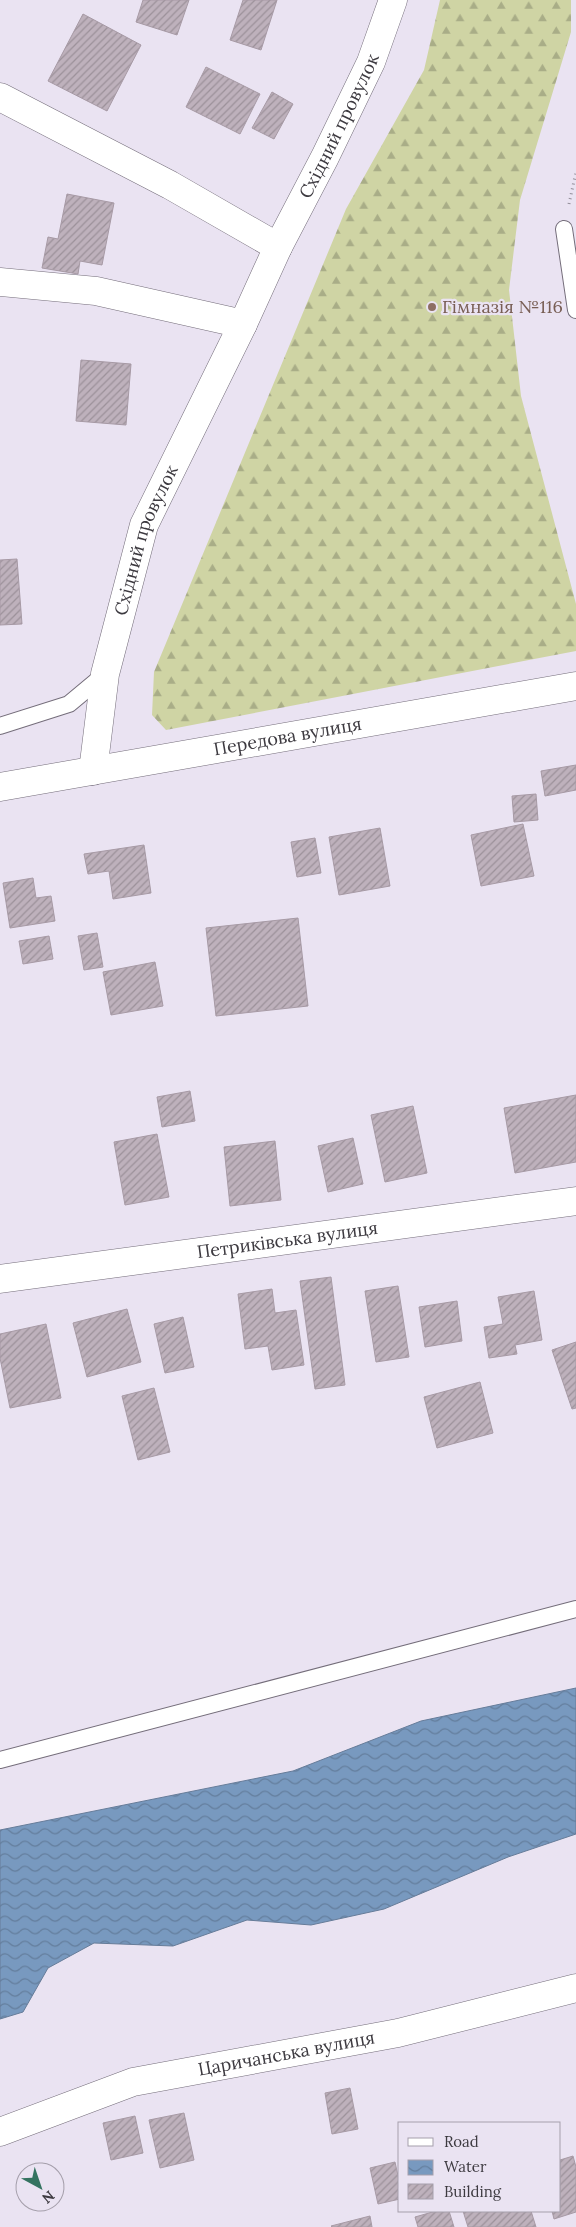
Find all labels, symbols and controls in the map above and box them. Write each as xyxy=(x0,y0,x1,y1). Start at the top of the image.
street label: Східний провулок xyxy=(293,50,384,202)
place label: Гімназія №116 xyxy=(442,295,563,318)
marker: Гімназія №116 xyxy=(426,301,438,313)
street label: Східний провулок xyxy=(109,461,183,618)
street label: Передова вулиця xyxy=(212,712,363,760)
street label: Петриківська вулиця xyxy=(195,1216,379,1263)
street label: Царичанська вулиця xyxy=(196,2026,377,2081)
legend xyxy=(398,2122,561,2212)
text: Road xyxy=(444,2132,479,2151)
text: Water xyxy=(444,2157,487,2176)
north arrow xyxy=(15,2162,65,2212)
text: Building xyxy=(444,2182,502,2201)
text: N xyxy=(38,2187,58,2207)

